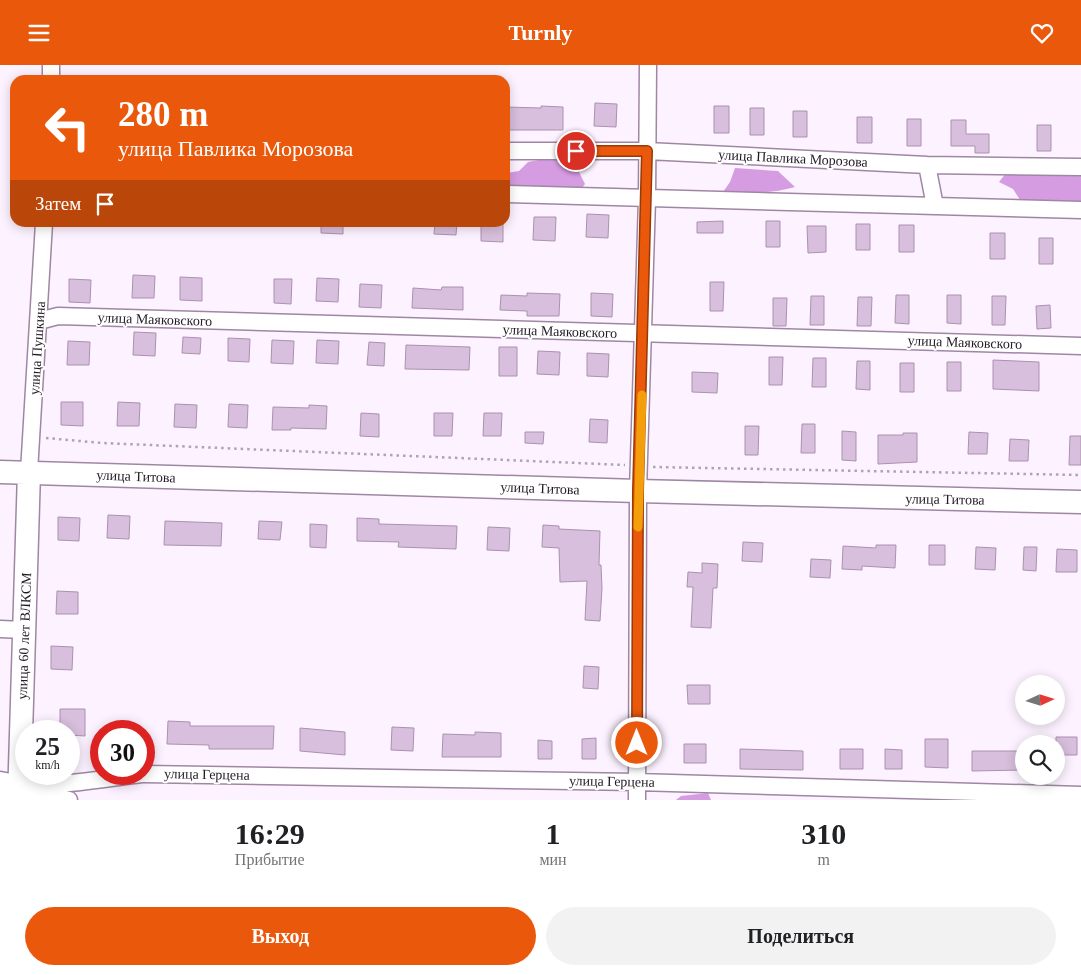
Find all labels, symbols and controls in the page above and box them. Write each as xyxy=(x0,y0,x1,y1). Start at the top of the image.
icon: menu xyxy=(25,19,53,47)
icon: heart xyxy=(1028,19,1056,47)
text: Turnly xyxy=(508,20,573,45)
icon: left xyxy=(35,95,100,160)
text: 280 m xyxy=(118,95,208,134)
pin xyxy=(555,130,597,172)
text: улица Павлика Морозова xyxy=(118,136,353,161)
icon: arrive xyxy=(562,137,590,165)
street label: улица Павлика Морозова xyxy=(718,147,869,170)
icon: arrive xyxy=(91,190,119,218)
text: Затем xyxy=(35,193,81,214)
street label: улица Пушкина xyxy=(27,300,48,395)
street label: улица Маяковского xyxy=(98,310,212,329)
street label: улица Маяковского xyxy=(503,322,617,341)
street label: улица Маяковского xyxy=(908,333,1022,352)
street label: улица Титова xyxy=(96,468,177,485)
street label: улица Титова xyxy=(500,480,581,497)
street label: улица Титова xyxy=(905,491,986,508)
street label: улица 60 лет ВЛКСМ xyxy=(15,572,34,700)
north arrow xyxy=(1015,675,1065,725)
map controls xyxy=(1015,675,1065,785)
position arrow xyxy=(610,716,662,768)
speed limit sign: 30 xyxy=(90,720,155,785)
text: 25 xyxy=(35,733,60,760)
button: search xyxy=(1015,735,1065,785)
text: km/h xyxy=(35,758,60,772)
street label: улица Герцена xyxy=(164,766,251,783)
street label: улица Герцена xyxy=(569,773,656,790)
text: 16:29 xyxy=(235,817,305,850)
text: 1 xyxy=(546,817,561,850)
text: 310 xyxy=(801,817,846,850)
text: Прибытие xyxy=(235,851,305,868)
text: мин xyxy=(539,851,567,868)
text: m xyxy=(818,851,830,868)
button: Выход xyxy=(25,907,536,965)
button: Поделиться xyxy=(546,907,1056,965)

